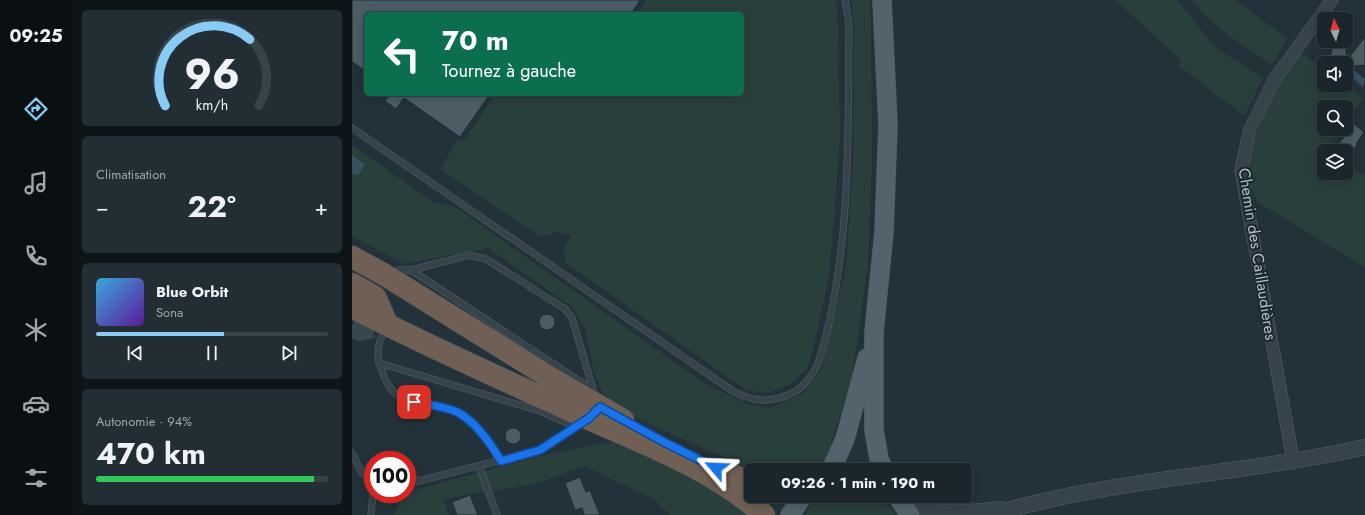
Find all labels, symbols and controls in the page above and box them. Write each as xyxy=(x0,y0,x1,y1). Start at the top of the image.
north arrow xyxy=(1317,12,1353,48)
map controls xyxy=(1317,12,1353,180)
text: 70 m xyxy=(442,20,509,61)
text: 09:25 xyxy=(9,23,63,49)
icon: left xyxy=(376,28,428,80)
text: 96 xyxy=(184,44,240,105)
button: sound xyxy=(1317,56,1353,92)
text: Tournez à gauche xyxy=(442,58,576,84)
icon: directions xyxy=(22,95,50,123)
text: km/h xyxy=(196,95,228,115)
button: search xyxy=(1317,100,1353,136)
button: layers xyxy=(1317,144,1353,180)
text: Climatisation xyxy=(96,165,166,184)
street label: Chemin des Caillaudières xyxy=(1233,166,1282,342)
icon: music xyxy=(22,169,50,197)
text: 22° xyxy=(188,185,236,228)
text: − xyxy=(96,191,109,223)
text: + xyxy=(314,191,328,223)
icon: phone xyxy=(22,242,50,270)
text: Blue Orbit xyxy=(156,281,228,303)
text: Sona xyxy=(156,303,183,322)
icon: climate xyxy=(22,316,50,344)
icon: previous xyxy=(124,342,146,364)
icon: pause xyxy=(201,342,223,364)
icon: next xyxy=(278,342,300,364)
pin xyxy=(397,385,431,419)
icon: car xyxy=(22,390,50,418)
icon: arrive xyxy=(403,391,425,413)
text: Autonomie · 94% xyxy=(96,412,192,431)
text: 470 km xyxy=(96,432,206,475)
position arrow xyxy=(695,447,737,489)
speed limit sign: 100 xyxy=(364,451,416,503)
icon: filters xyxy=(22,464,50,492)
text: 09:26 · 1 min · 190 m xyxy=(781,472,935,494)

